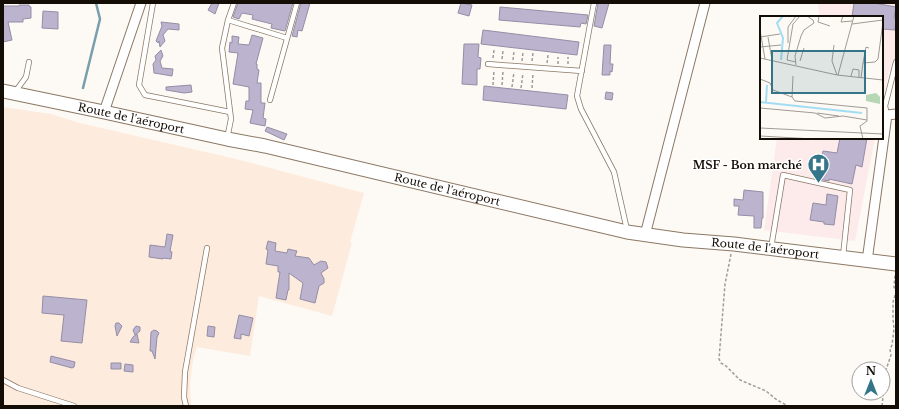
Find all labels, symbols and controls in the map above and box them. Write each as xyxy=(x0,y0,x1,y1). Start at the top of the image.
inset map xyxy=(760,16,883,139)
street label: Route de l'aéroport xyxy=(77,100,186,137)
hospital icon: MSF - Bon marché xyxy=(805,152,831,185)
place label: MSF - Bon marché xyxy=(693,158,803,172)
street label: Route de l'aéroport xyxy=(393,170,502,209)
street label: Route de l'aéroport xyxy=(711,235,821,262)
north arrow xyxy=(851,361,891,401)
text: N xyxy=(866,364,877,378)

